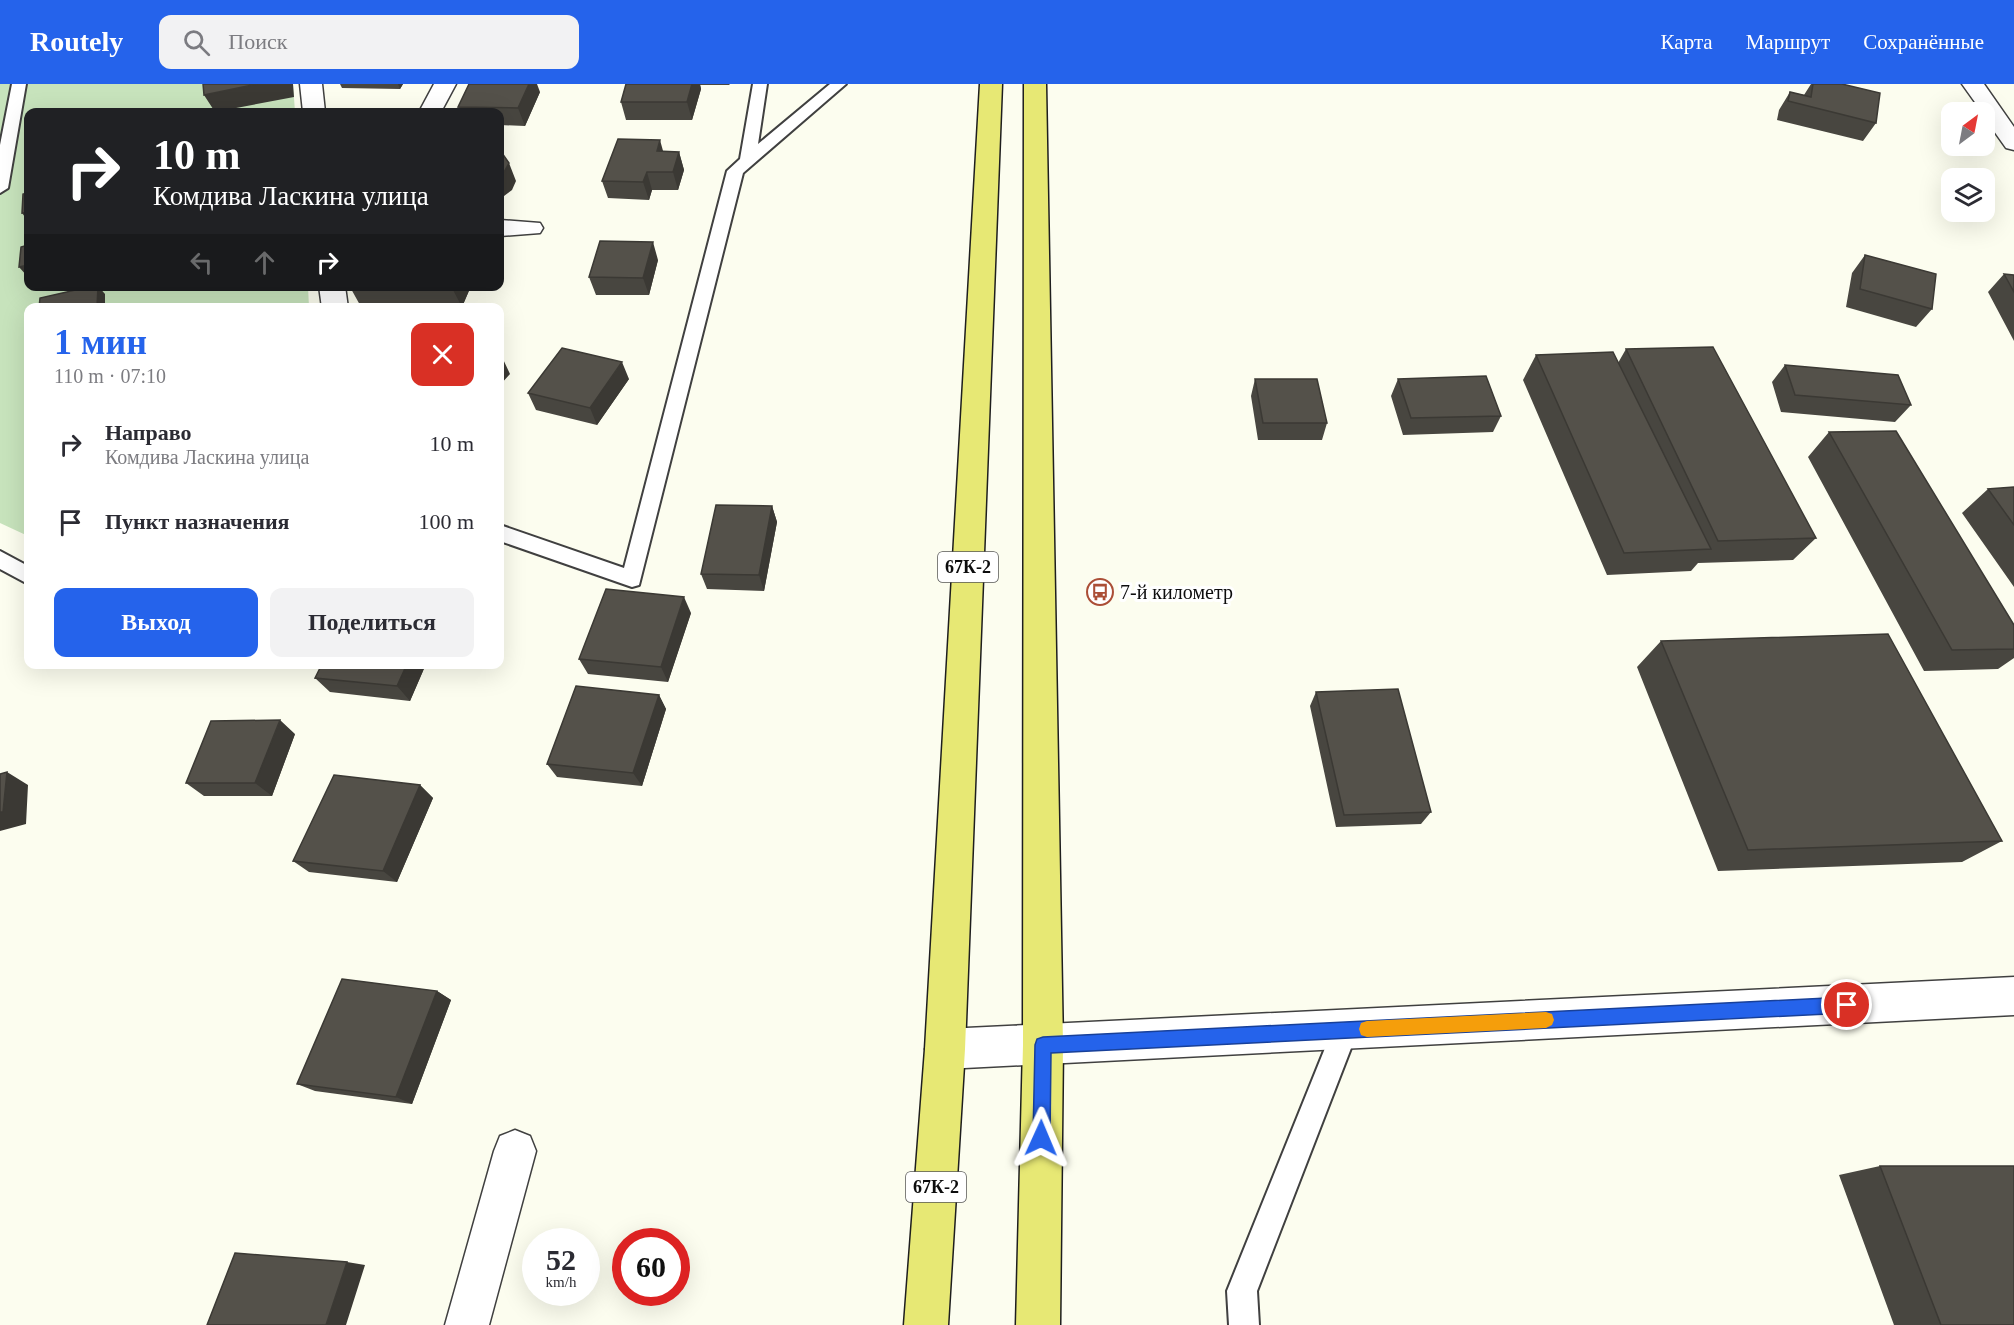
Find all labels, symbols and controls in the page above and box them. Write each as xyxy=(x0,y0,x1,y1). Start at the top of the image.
search box xyxy=(159,15,579,69)
text: Routely xyxy=(30,26,123,57)
icon: search xyxy=(180,26,213,59)
text: Поиск xyxy=(228,29,287,54)
text: Карта xyxy=(1661,30,1713,54)
text: Маршрут xyxy=(1746,30,1830,54)
text: Сохранённые xyxy=(1863,30,1984,54)
north arrow xyxy=(1941,102,1995,156)
map controls xyxy=(1941,102,1995,222)
icon: right xyxy=(54,132,132,210)
text: 10 m xyxy=(153,132,241,178)
button: layers xyxy=(1941,168,1995,222)
text: Комдива Ласкина улица xyxy=(153,181,429,211)
icon: left xyxy=(185,246,218,279)
icon: ahead xyxy=(248,246,281,279)
icon: right xyxy=(311,246,344,279)
text: 1 мин xyxy=(54,322,147,362)
button: close xyxy=(411,323,474,386)
text: 110 m · 07:10 xyxy=(54,365,166,387)
text: Направо xyxy=(105,420,191,445)
icon: right xyxy=(54,428,87,461)
text: 10 m xyxy=(429,431,474,456)
text: Комдива Ласкина улица xyxy=(105,446,309,468)
icon: arrive xyxy=(54,506,87,539)
text: Пункт назначения xyxy=(105,509,290,534)
text: 100 m xyxy=(418,509,474,534)
road number: 67К-2 xyxy=(938,552,998,582)
bus stop icon: 7-й километр xyxy=(1085,577,1115,607)
place label: 7-й километр xyxy=(1120,581,1233,604)
button: Выход xyxy=(54,588,258,657)
button: Поделиться xyxy=(270,588,474,657)
pin xyxy=(1821,979,1872,1030)
icon: arrive xyxy=(1830,988,1863,1021)
position arrow xyxy=(1009,1106,1073,1170)
road number: 67К-2 xyxy=(906,1172,966,1202)
speed limit sign: 60 xyxy=(612,1228,690,1306)
text: 52 xyxy=(546,1243,576,1276)
text: km/h xyxy=(546,1274,576,1290)

